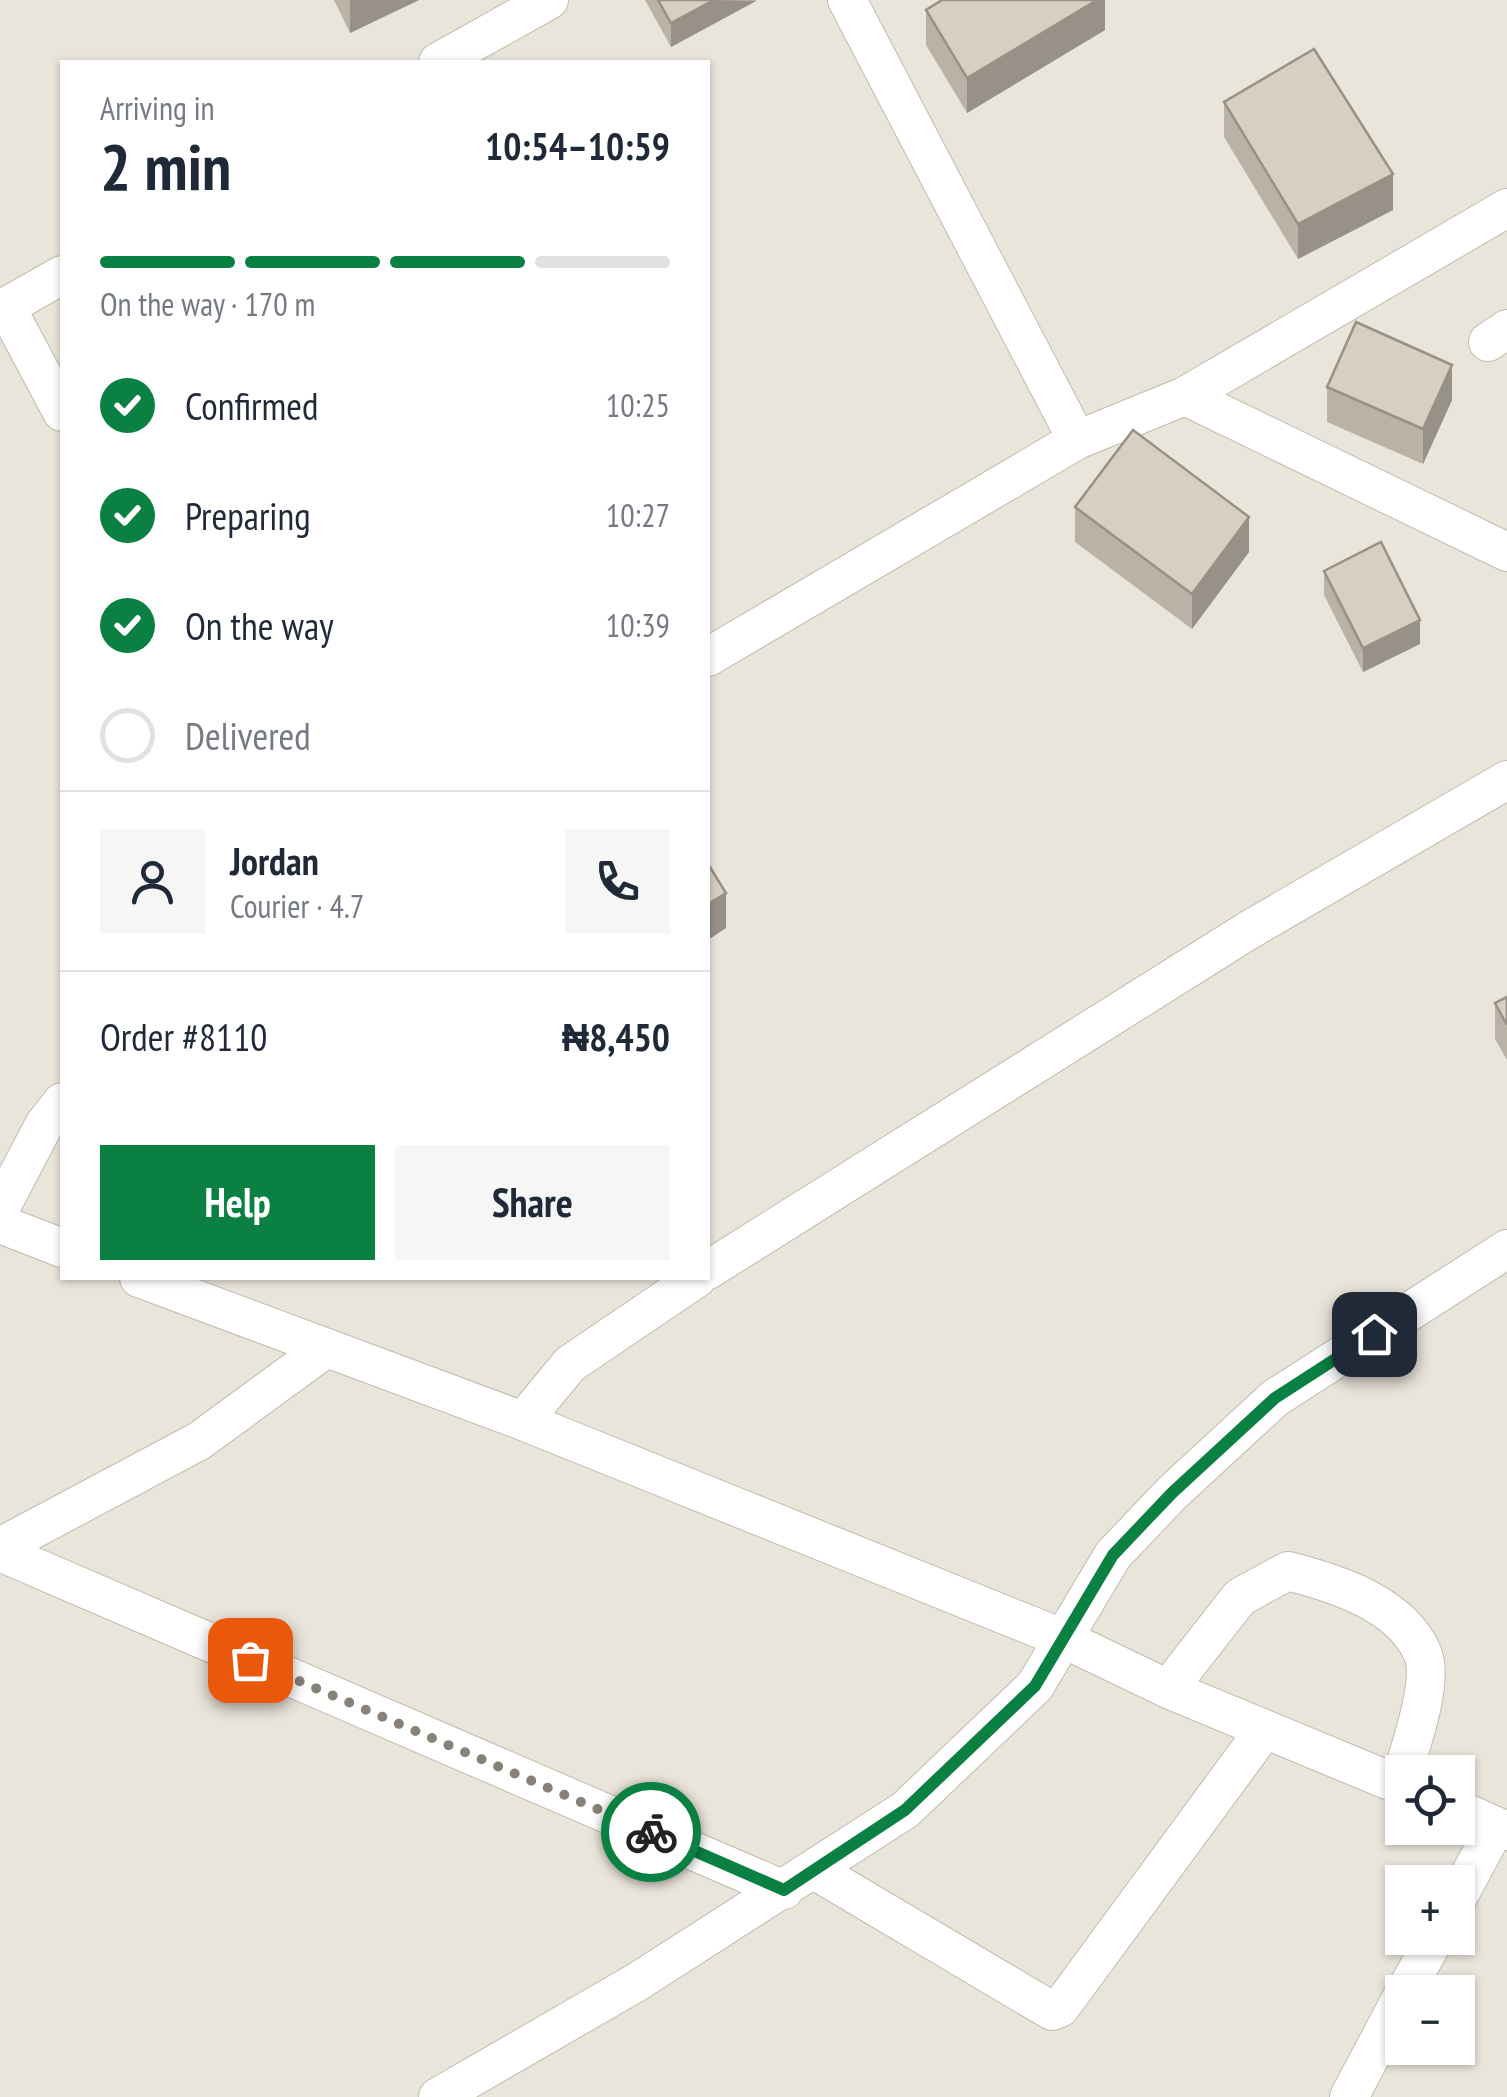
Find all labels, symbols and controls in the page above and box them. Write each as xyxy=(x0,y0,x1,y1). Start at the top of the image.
text: Arriving in xyxy=(100,87,215,129)
text: 10:54–10:59 xyxy=(485,121,670,170)
text: 2 min xyxy=(100,124,231,208)
text: On the way · 170 m xyxy=(100,283,315,325)
icon: check xyxy=(100,378,155,433)
text: Confirmed xyxy=(185,381,318,430)
text: 10:25 xyxy=(606,384,670,426)
icon: check xyxy=(100,488,155,543)
text: Preparing xyxy=(185,491,311,540)
text: 10:27 xyxy=(606,494,670,536)
icon: check xyxy=(100,598,155,653)
text: On the way xyxy=(185,601,333,650)
text: 10:39 xyxy=(606,604,670,646)
text: Delivered xyxy=(185,711,311,760)
button: person xyxy=(100,829,205,934)
button: phone xyxy=(565,829,670,934)
text: Jordan xyxy=(230,836,319,885)
text: Courier · 4.7 xyxy=(230,885,364,927)
text: Order #8110 xyxy=(100,1012,267,1061)
text: ₦8,450 xyxy=(562,1012,670,1061)
button: Help xyxy=(100,1145,375,1260)
button: Share xyxy=(395,1145,670,1260)
pin xyxy=(1332,1292,1417,1377)
icon: home xyxy=(1347,1307,1402,1362)
pin xyxy=(208,1618,293,1703)
icon: bag xyxy=(223,1633,278,1688)
map controls xyxy=(1385,1755,1475,2065)
button: locate xyxy=(1385,1755,1475,1845)
courier xyxy=(601,1782,701,1882)
icon: bike xyxy=(624,1805,679,1860)
button: + xyxy=(1385,1865,1475,1955)
button: − xyxy=(1385,1975,1475,2065)

